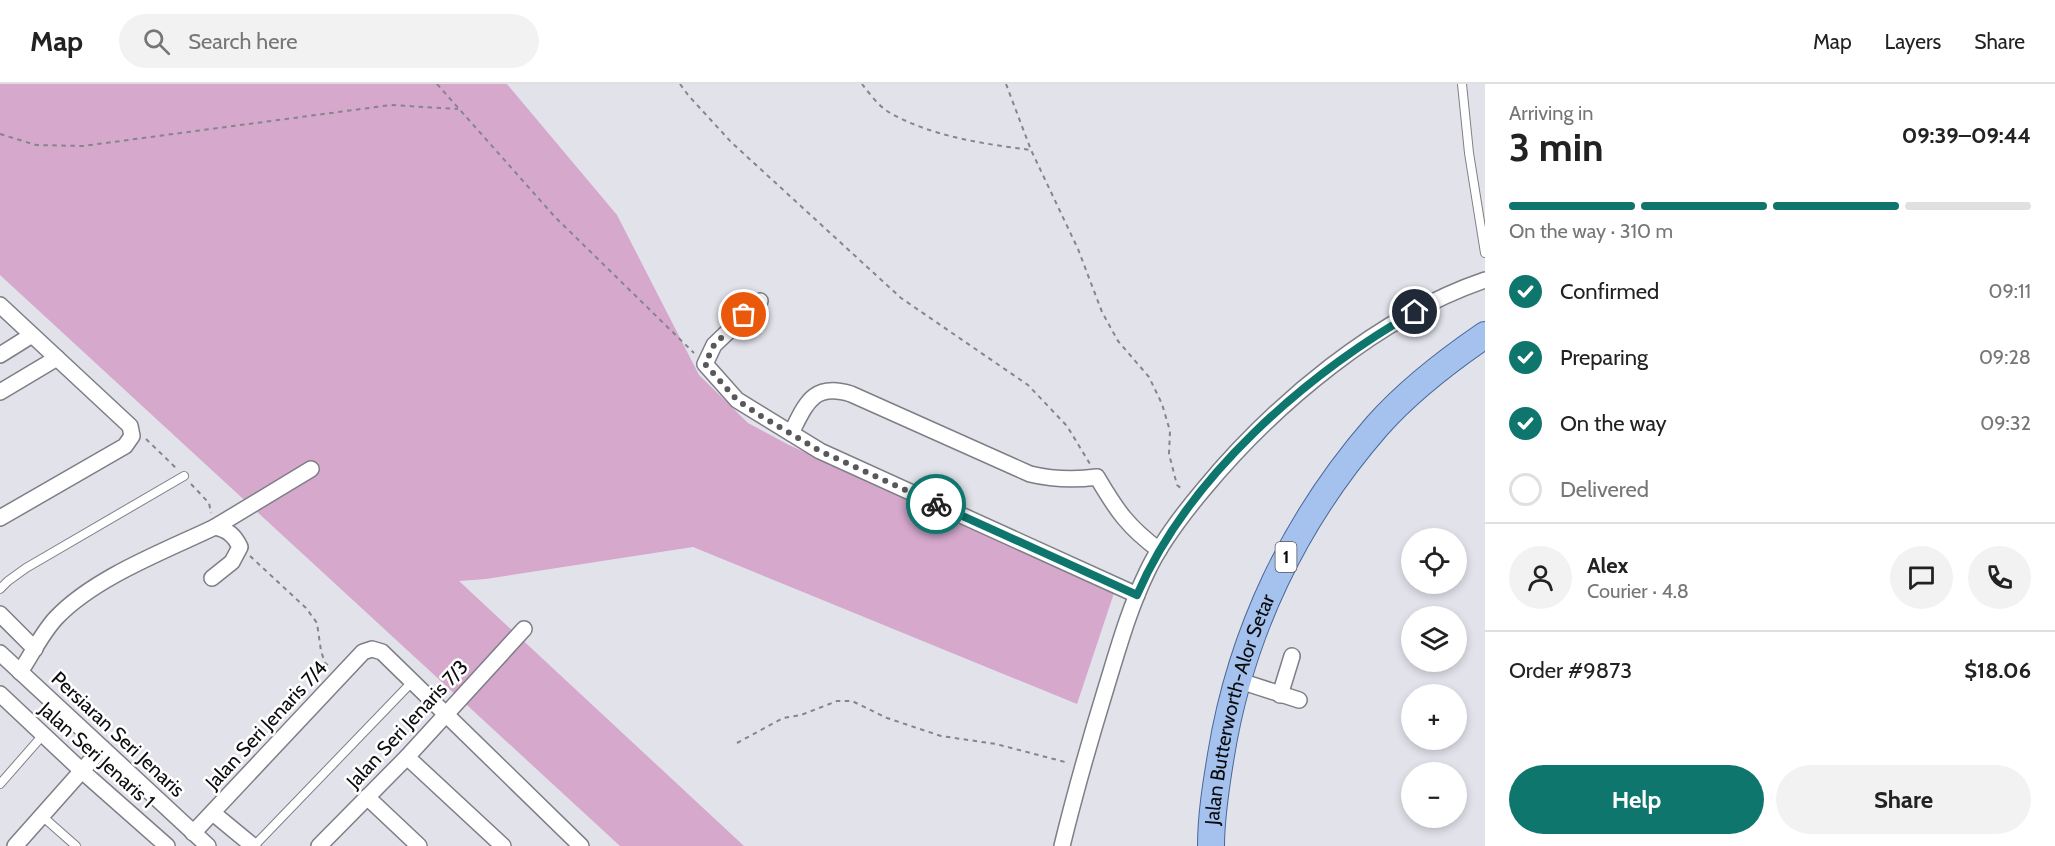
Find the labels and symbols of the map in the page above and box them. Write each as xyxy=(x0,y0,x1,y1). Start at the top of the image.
pin xyxy=(1389,286,1440,337)
pin xyxy=(718,289,769,340)
courier xyxy=(906,474,966,534)
road number: 1 xyxy=(1276,542,1296,572)
street label: Jalan Butterworth-Alor Setar xyxy=(1200,590,1280,827)
street label: Jalan Seri Jenaris 7/4 xyxy=(200,655,332,795)
street label: Jalan Seri Jenaris 7/3 xyxy=(341,655,473,794)
street label: Persiaran Seri Jenaris xyxy=(47,666,189,802)
street label: Jalan Seri Jenaris 1 xyxy=(34,696,160,813)

